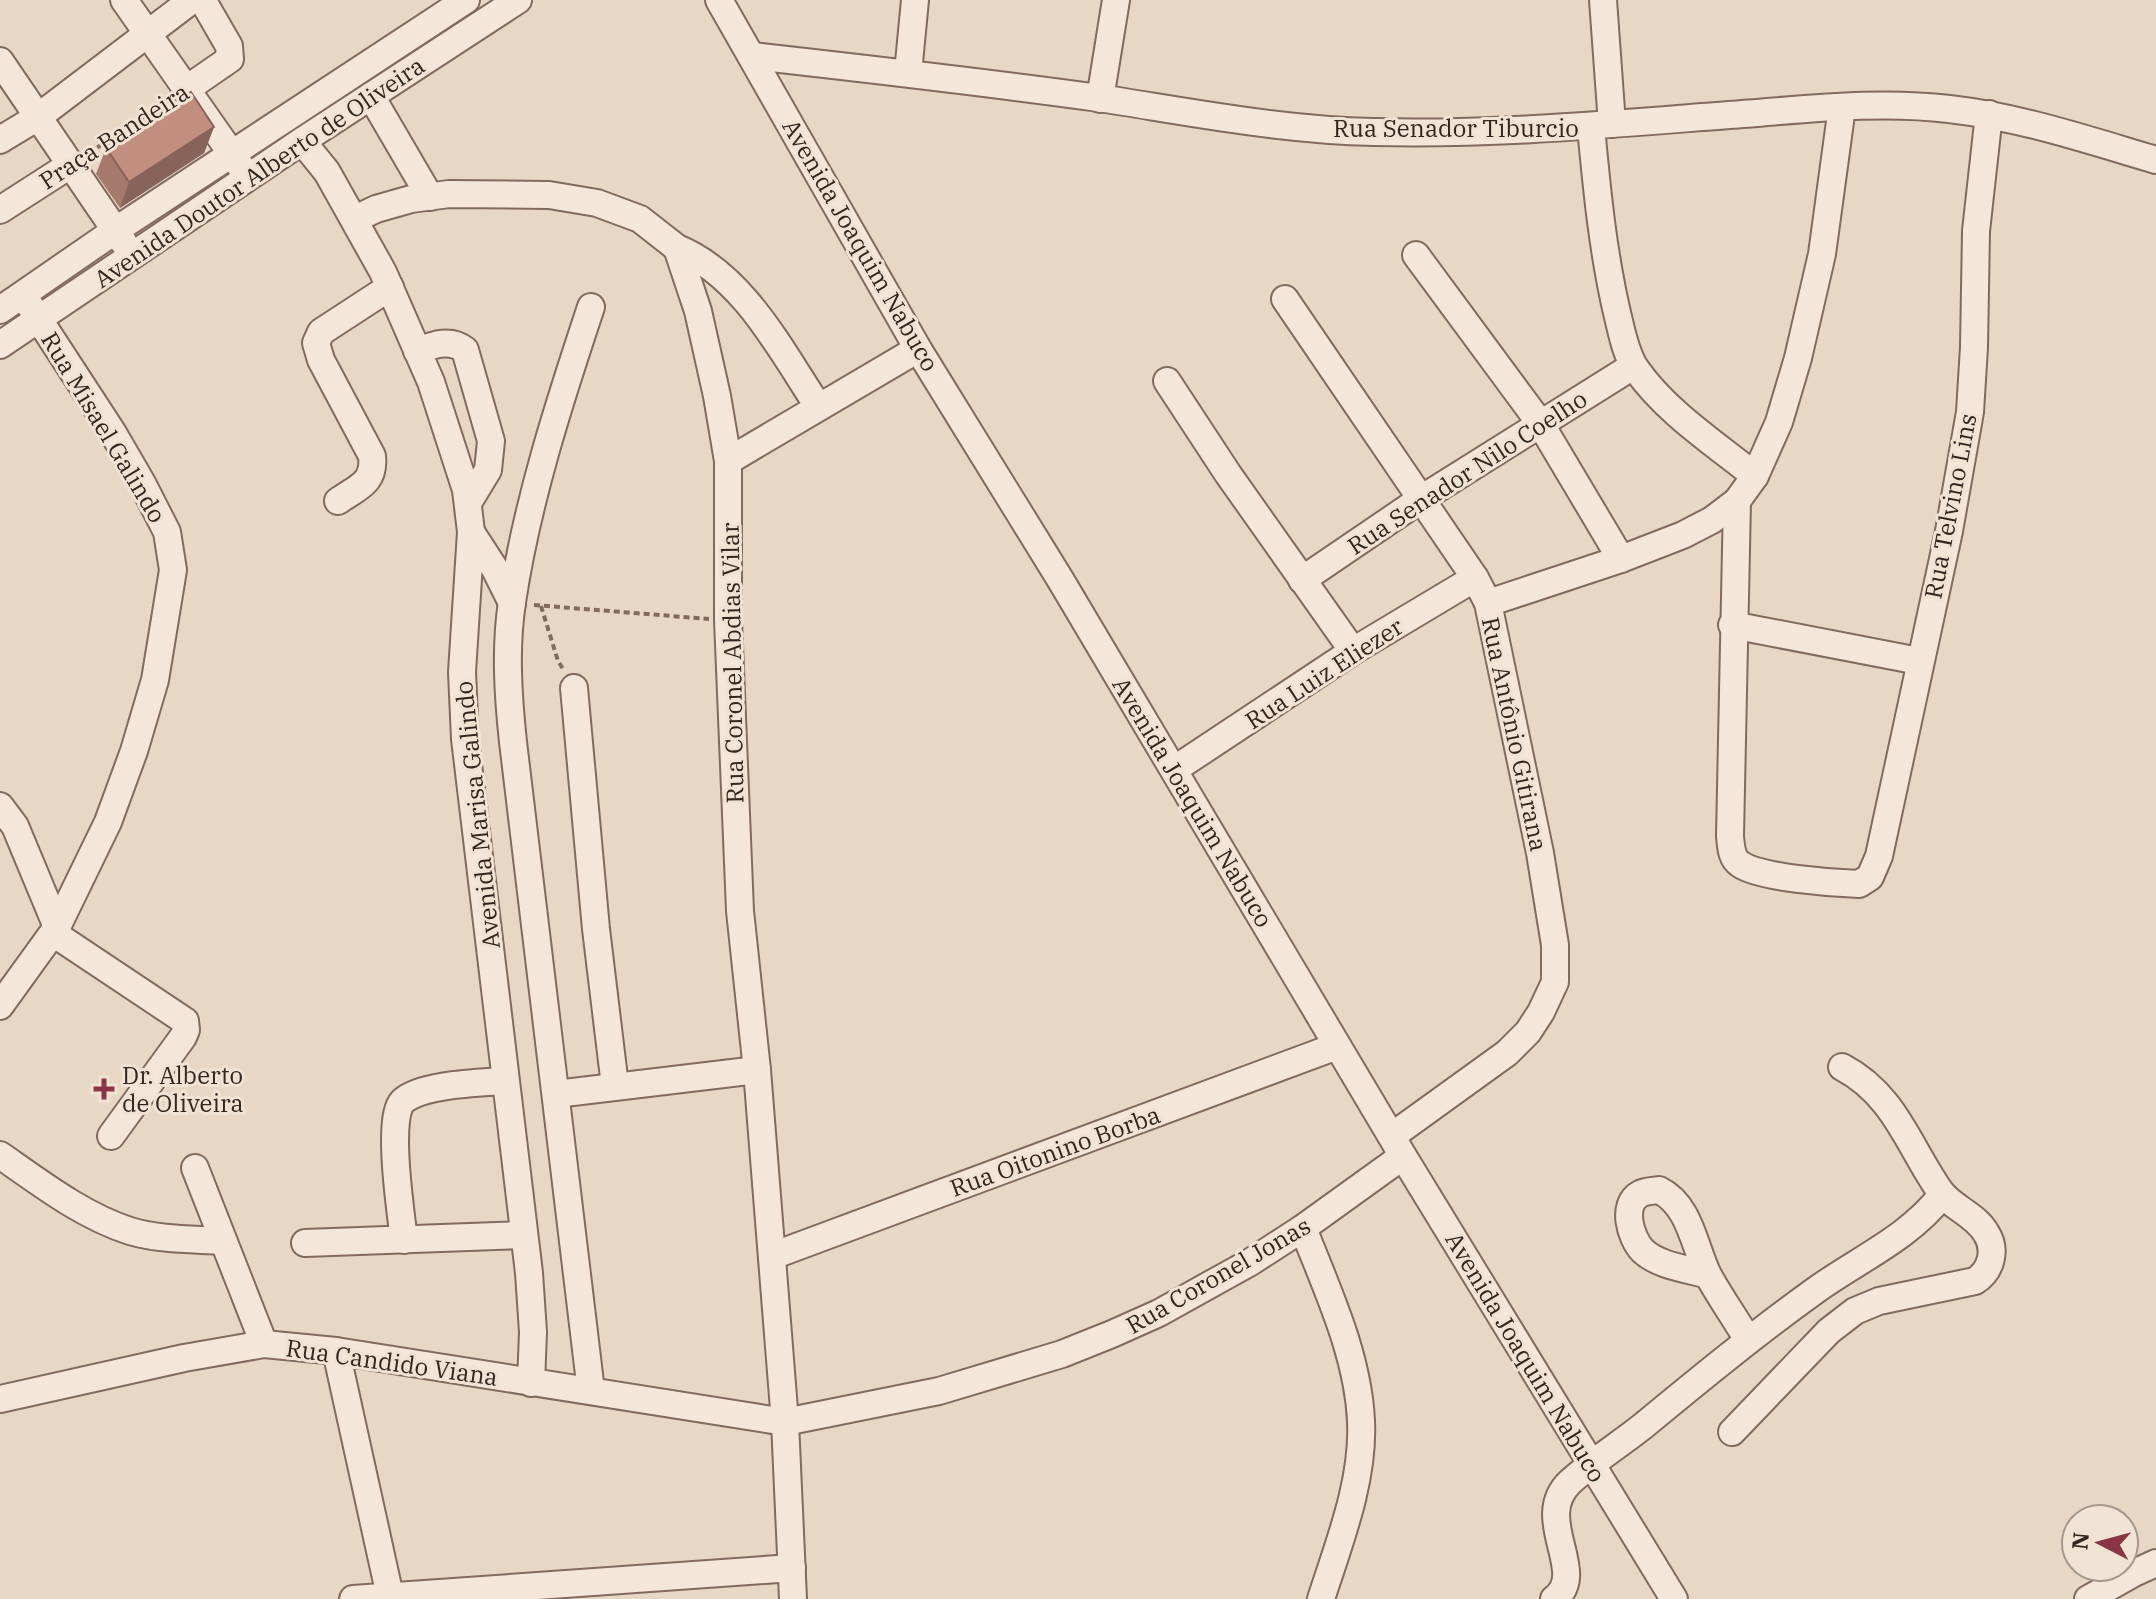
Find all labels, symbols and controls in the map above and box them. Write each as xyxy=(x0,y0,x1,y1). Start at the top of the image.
street label: Avenida Doutor Alberto de Oliveira xyxy=(88,49,430,295)
street label: Praça Bandeira xyxy=(33,76,195,196)
street label: Rua Senador Tiburcio xyxy=(1333,112,1579,144)
street label: Avenida Joaquim Nabuco xyxy=(775,113,947,377)
street label: Rua Misael Galindo xyxy=(34,326,174,528)
street label: Rua Senador Nilo Coelho xyxy=(1341,382,1593,562)
street label: Rua Telvino Lins xyxy=(1916,411,1984,601)
street label: Rua Coronel Abdias Vilar xyxy=(714,522,750,804)
street label: Rua Luiz Eliezer xyxy=(1239,610,1409,736)
street label: Rua Antônio Gitirana xyxy=(1475,614,1555,854)
street label: Avenida Joaquim Nabuco xyxy=(1105,671,1281,933)
street label: Avenida Marisa Galindo xyxy=(447,680,507,950)
place label: Dr. Alberto de Oliveira xyxy=(122,1059,244,1119)
marker: Dr. Alberto de Oliveira xyxy=(93,1078,115,1100)
street label: Rua Oitonino Borba xyxy=(945,1098,1165,1204)
street label: Rua Coronel Jonas xyxy=(1120,1209,1316,1341)
street label: Avenida Joaquim Nabuco xyxy=(1438,1226,1614,1488)
street label: Rua Candido Viana xyxy=(284,1331,500,1393)
north arrow xyxy=(2060,1503,2140,1583)
text: N xyxy=(2064,1531,2095,1551)

